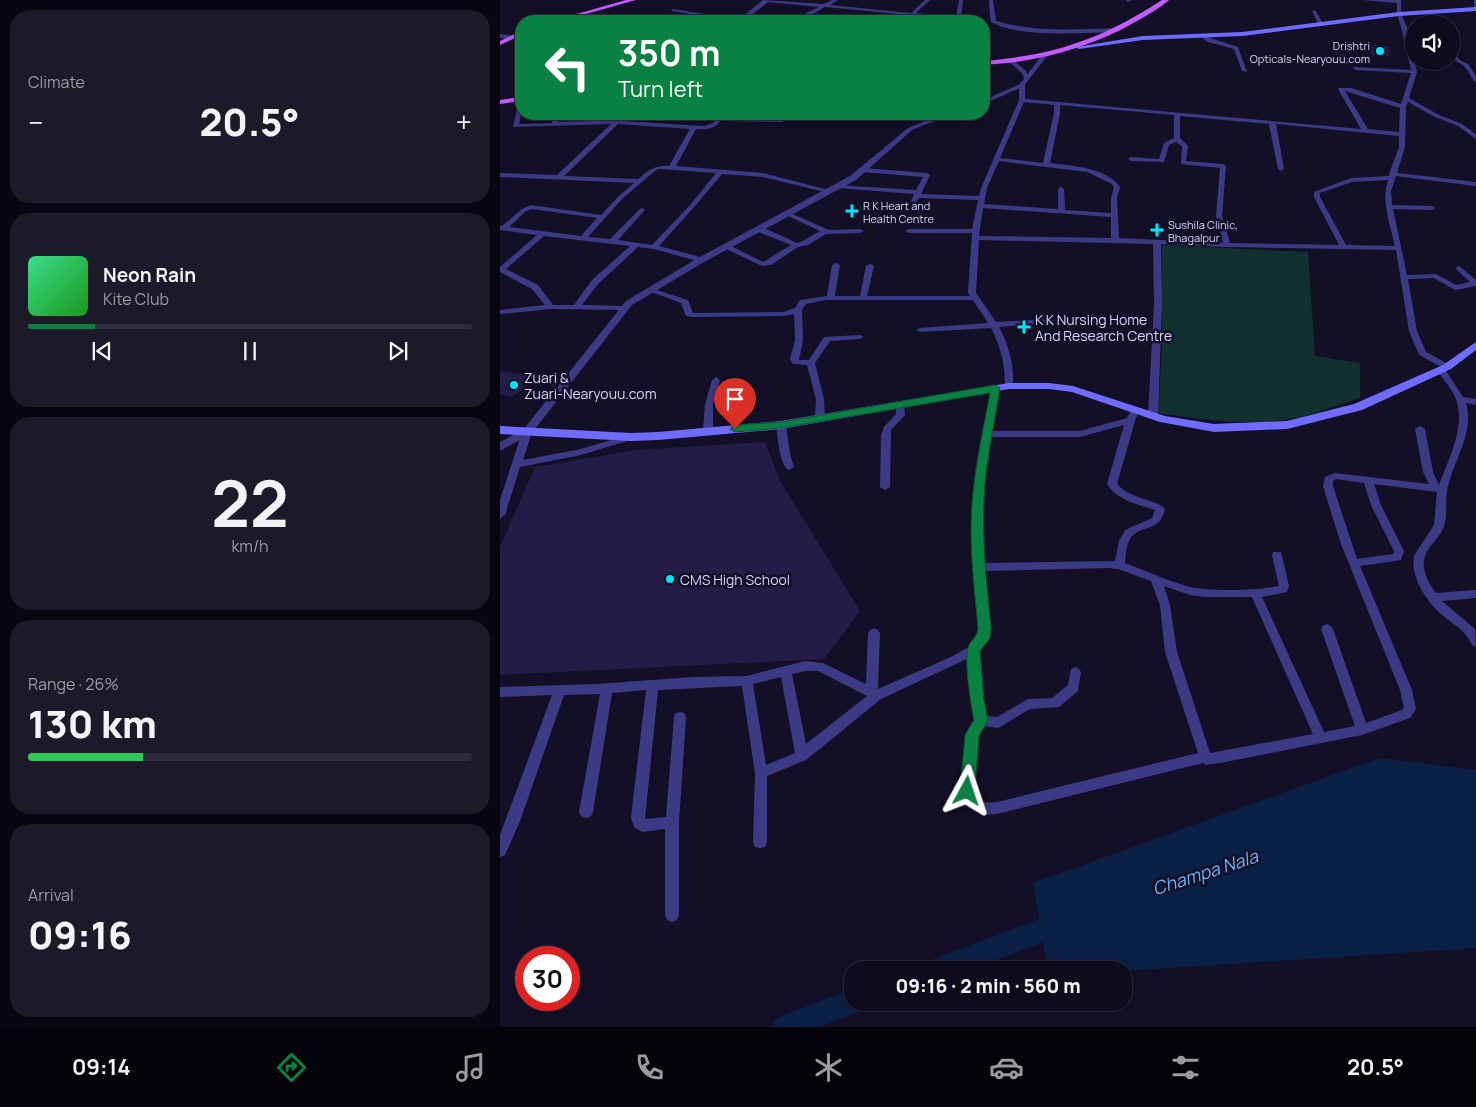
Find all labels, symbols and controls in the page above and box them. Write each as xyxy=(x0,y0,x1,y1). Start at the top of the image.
map controls xyxy=(1405,15,1460,70)
button: sound xyxy=(1405,15,1460,70)
text: 350 m xyxy=(618,29,720,77)
icon: left xyxy=(535,35,600,100)
place label: Drishtri Opticals-Nearyouu.com xyxy=(1250,38,1370,66)
marker: Drishtri Opticals-Nearyouu.com xyxy=(1374,45,1386,57)
text: Climate xyxy=(28,71,85,93)
text: Turn left xyxy=(618,74,703,104)
text: 20.5° xyxy=(199,95,300,147)
text: − xyxy=(28,103,43,141)
text: + xyxy=(456,103,472,141)
place label: R K Heart and Health Centre xyxy=(863,198,935,226)
marker: R K Heart and Health Centre xyxy=(845,204,859,218)
place label: Sushila Clinic, Bhagalpur xyxy=(1168,217,1238,245)
marker: Sushila Clinic, Bhagalpur xyxy=(1150,223,1164,237)
text: Neon Rain xyxy=(103,262,196,288)
text: Kite Club xyxy=(103,288,169,310)
place label: K K Nursing Home And Research Centre xyxy=(1035,310,1172,345)
marker: K K Nursing Home And Research Centre xyxy=(1017,320,1031,334)
icon: previous xyxy=(88,337,116,365)
icon: pause xyxy=(236,337,264,365)
icon: next xyxy=(384,337,412,365)
place label: Zuari & Zuari-Nearyouu.com xyxy=(524,368,657,403)
pin xyxy=(714,378,756,429)
marker: Zuari & Zuari-Nearyouu.com xyxy=(508,379,520,391)
icon: arrive xyxy=(721,385,749,413)
text: 22 xyxy=(211,458,289,547)
text: km/h xyxy=(231,535,269,557)
place label: CMS High School xyxy=(680,570,790,589)
marker: CMS High School xyxy=(664,573,676,585)
text: Range · 26% xyxy=(28,673,119,695)
text: 130 km xyxy=(28,697,157,749)
position arrow xyxy=(940,764,992,816)
water label: Champa Nala xyxy=(1149,843,1262,900)
text: Arrival xyxy=(28,884,74,906)
text: 09:16 xyxy=(28,908,132,960)
speed limit sign: 30 xyxy=(515,946,580,1011)
text: 09:16 · 2 min · 560 m xyxy=(895,973,1081,999)
icon: directions xyxy=(274,1050,309,1085)
icon: music xyxy=(453,1050,488,1085)
icon: phone xyxy=(632,1050,667,1085)
icon: climate xyxy=(811,1050,846,1085)
icon: car xyxy=(989,1050,1024,1085)
icon: filters xyxy=(1168,1050,1203,1085)
text: 09:14 xyxy=(72,1052,131,1082)
text: 20.5° xyxy=(1347,1052,1404,1082)

